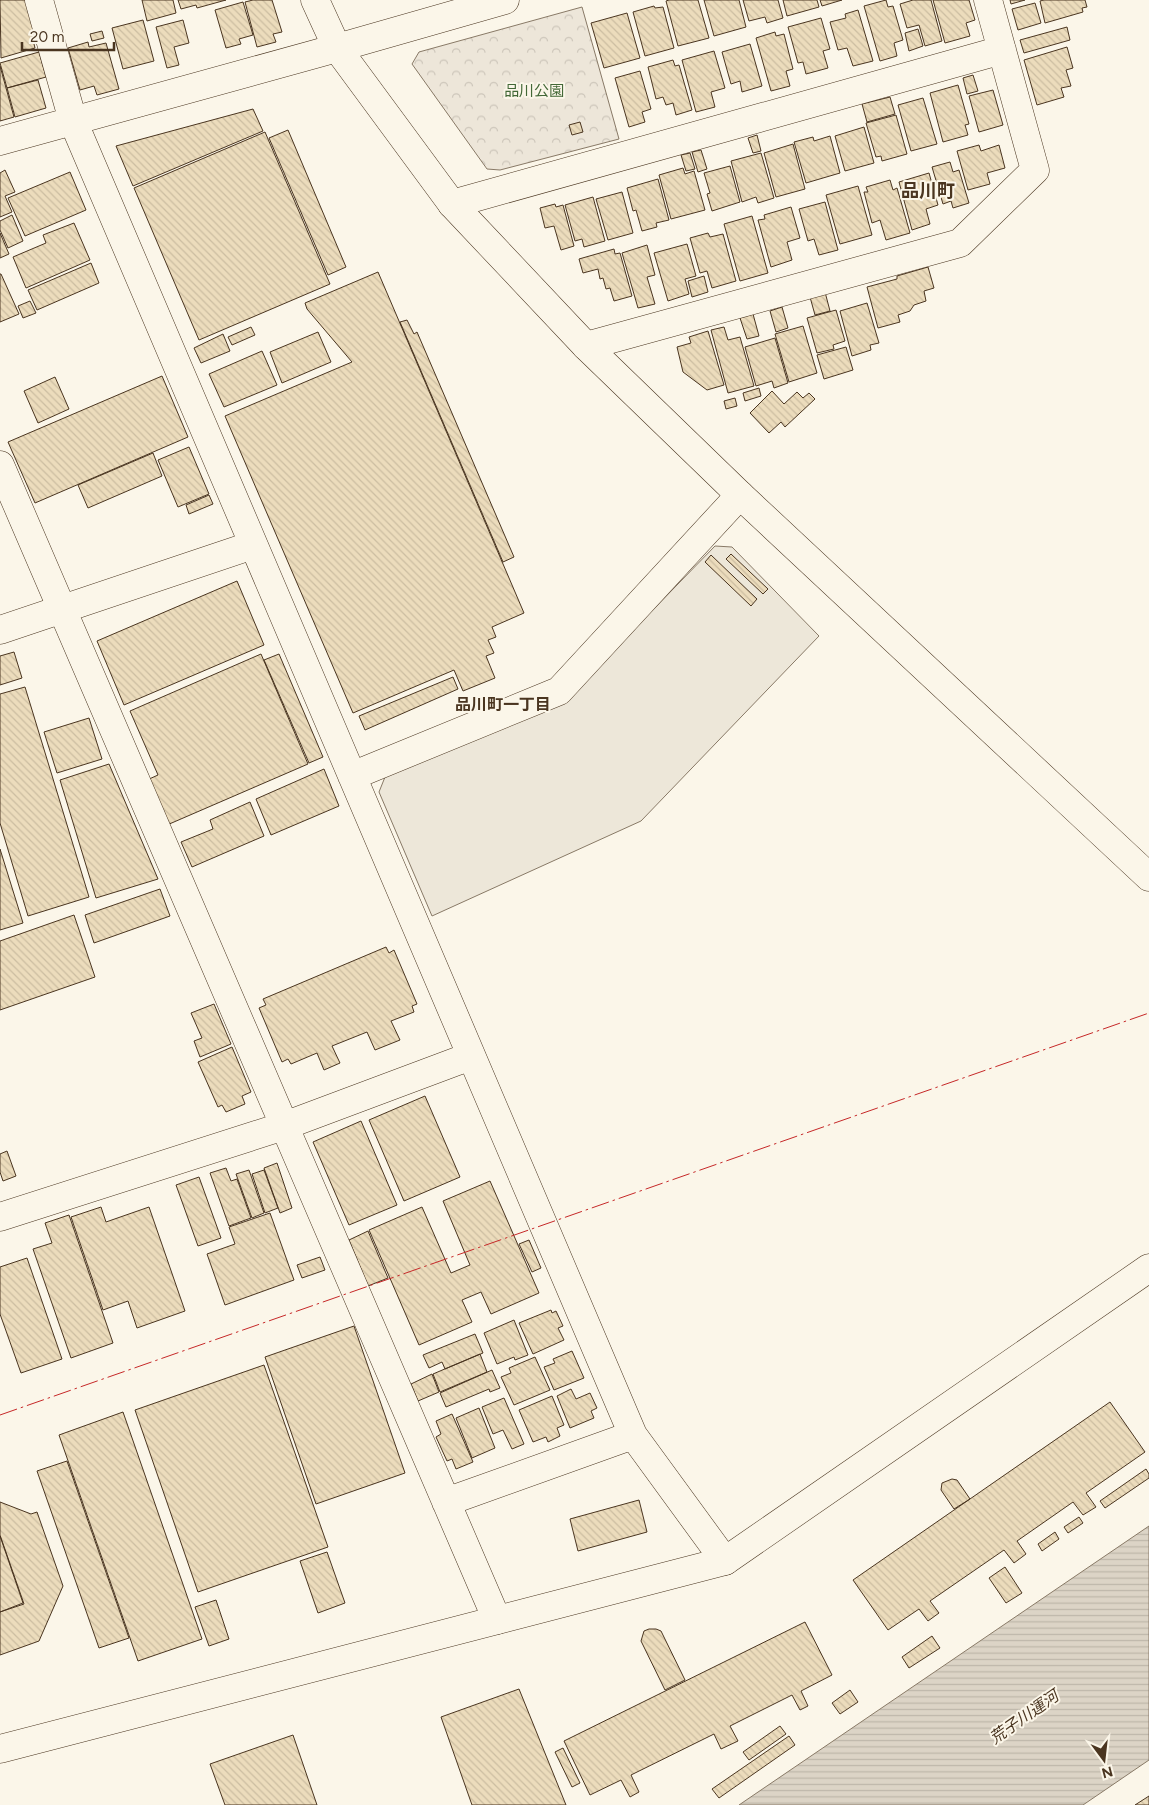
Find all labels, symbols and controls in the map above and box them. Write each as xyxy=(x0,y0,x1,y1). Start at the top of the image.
scale bar xyxy=(22,20,115,52)
text: 20 m xyxy=(30,28,64,46)
park label: 品川公園 xyxy=(504,82,564,100)
district label: 品川町 xyxy=(901,180,955,202)
district label: 品川町一丁目 xyxy=(455,695,551,714)
water label: 荒子川運河 xyxy=(986,1685,1065,1748)
north arrow xyxy=(1079,1735,1129,1785)
text: N xyxy=(1100,1762,1115,1782)

